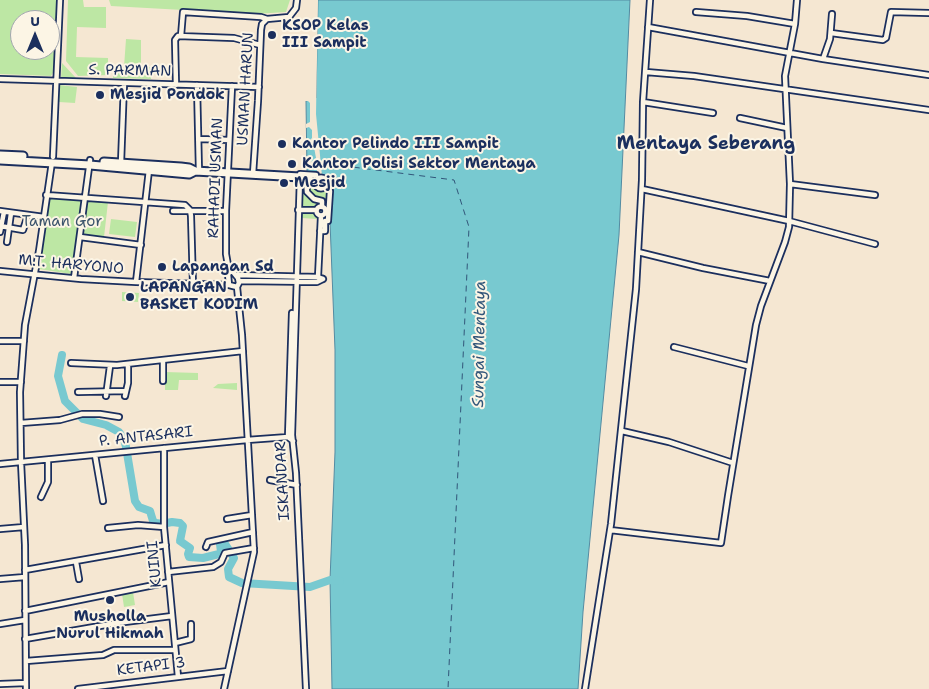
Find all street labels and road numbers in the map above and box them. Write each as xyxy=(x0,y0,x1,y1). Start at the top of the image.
street label: USMAN HARUN xyxy=(234,32,258,146)
street label: S. PARMAN xyxy=(88,61,172,81)
street label: RAHADI USMAN xyxy=(205,117,227,239)
street label: M.T. HARYONO xyxy=(17,251,125,279)
street label: P. ANTASARI xyxy=(98,423,194,451)
street label: ISKANDAR xyxy=(272,441,294,521)
street label: KUINI xyxy=(144,540,166,588)
street label: KETAPI 3 xyxy=(116,654,186,680)

